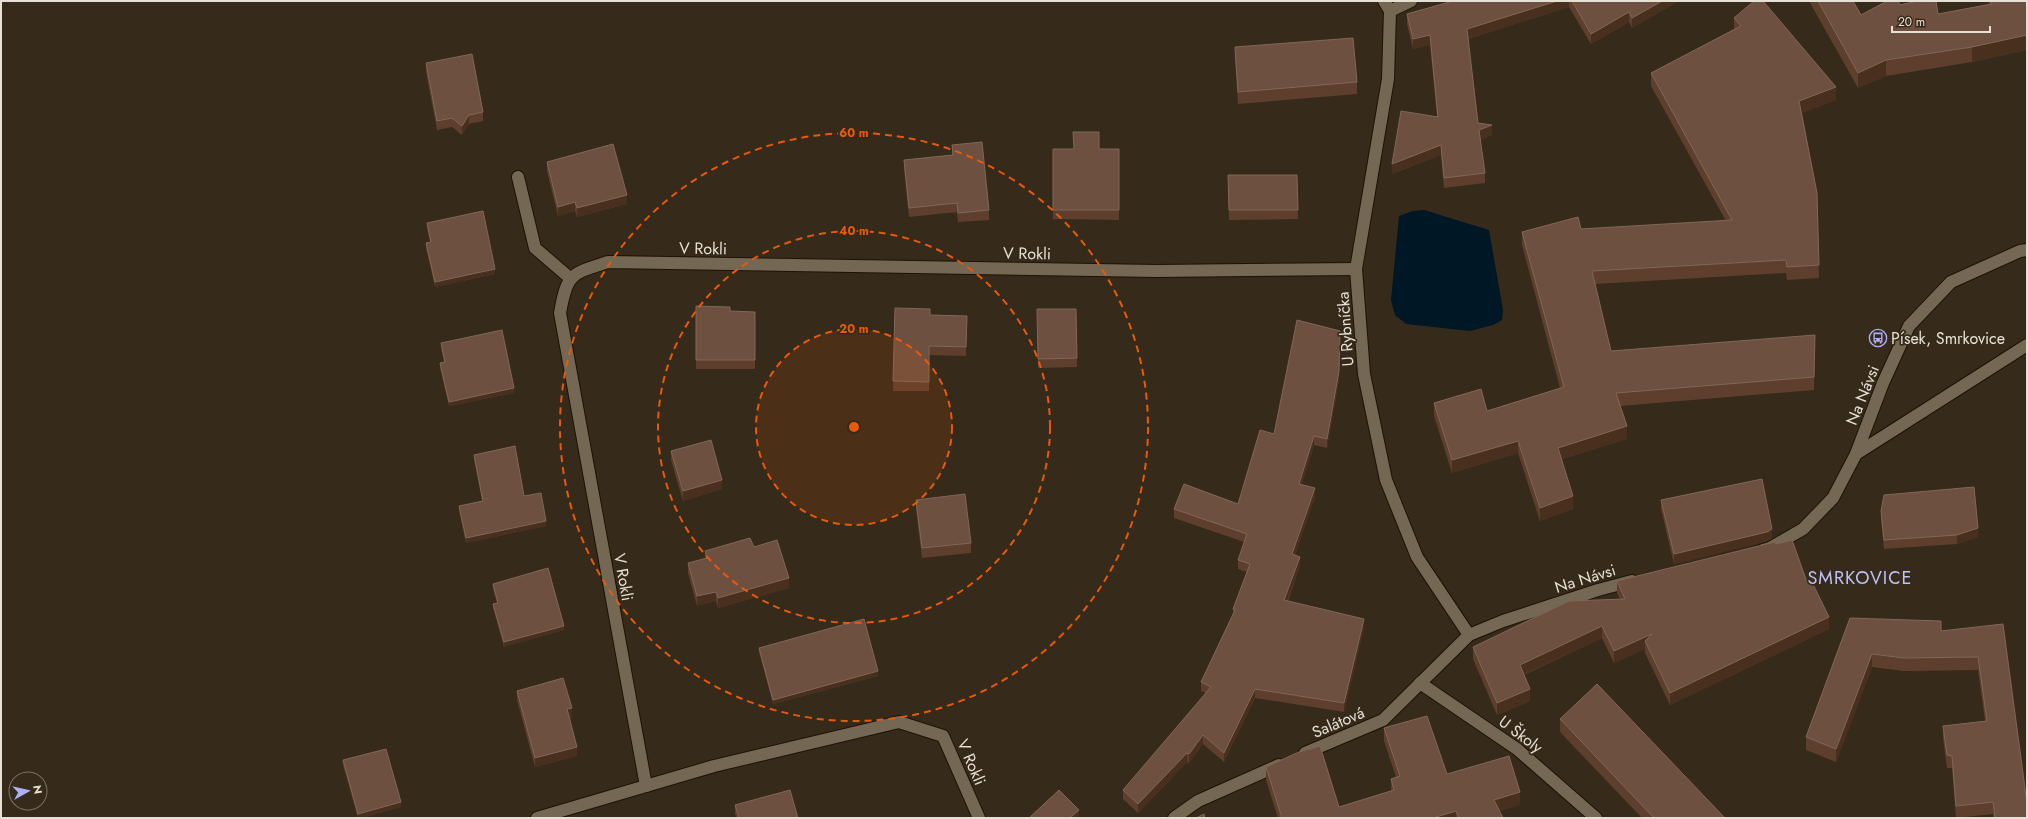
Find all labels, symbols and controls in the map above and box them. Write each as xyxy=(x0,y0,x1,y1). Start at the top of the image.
scale bar xyxy=(1892,8,1990,34)
text: 20 m xyxy=(1898,13,1925,31)
text: 60 m xyxy=(839,124,869,142)
text: 40 m xyxy=(839,222,869,240)
street label: V Rokli xyxy=(679,237,727,260)
street label: V Rokli xyxy=(1003,242,1051,265)
street label: U Rybníčka xyxy=(1331,291,1360,367)
text: 20 m xyxy=(839,320,869,338)
place label: Písek, Smrkovice xyxy=(1891,327,2005,350)
bus stop icon: Písek, Smrkovice xyxy=(1868,328,1888,348)
street label: Na Návsi xyxy=(1840,362,1885,429)
centre of rings xyxy=(847,420,861,434)
street label: V Rokli xyxy=(608,551,639,603)
street label: Na Návsi xyxy=(1552,558,1618,599)
district label: SMRKOVICE xyxy=(1808,565,1913,591)
street label: Salátová xyxy=(1308,701,1368,744)
street label: U Školy xyxy=(1494,710,1548,759)
street label: V Rokli xyxy=(952,736,991,789)
north arrow xyxy=(8,771,48,811)
text: N xyxy=(29,784,46,795)

